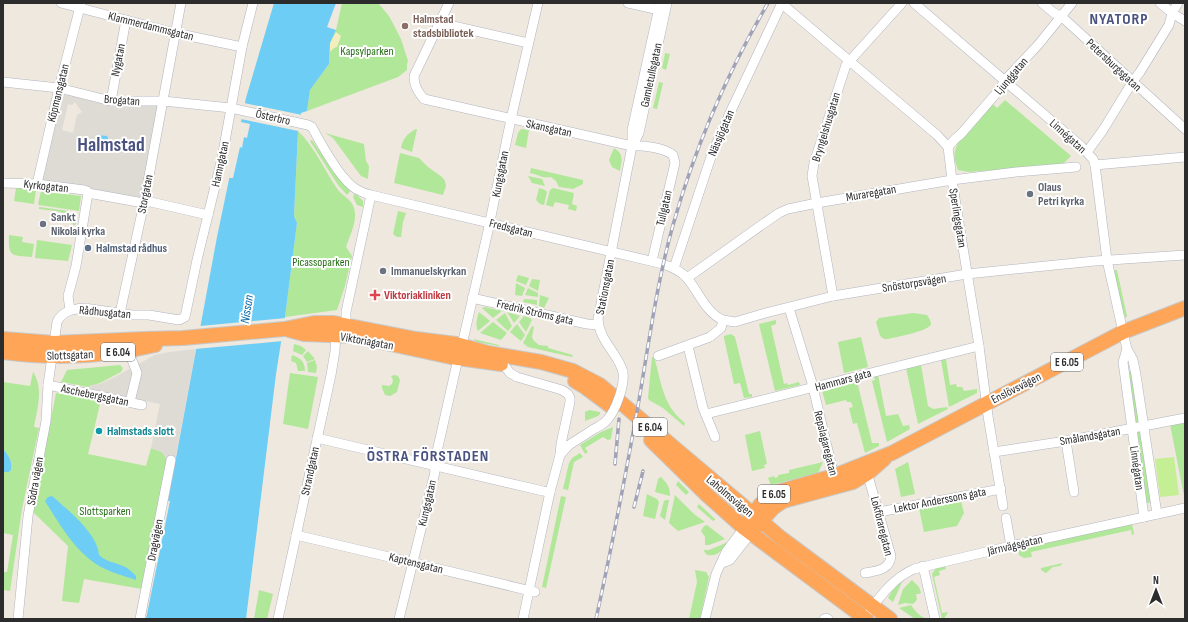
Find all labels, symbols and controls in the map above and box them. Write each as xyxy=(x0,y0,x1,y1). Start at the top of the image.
street label: Klammerdammsgatan xyxy=(107,9,195,44)
district label: NYATORP xyxy=(1089,10,1149,29)
place label: Halmstad stadsbibliotek xyxy=(413,12,474,41)
marker: Halmstad stadsbibliotek xyxy=(400,21,410,31)
street label: Petersburgsgatan xyxy=(1083,36,1145,95)
street label: Nygatan xyxy=(108,42,129,78)
street label: Gamletullsgatan xyxy=(637,42,666,109)
park label: Kapsylparken xyxy=(340,44,394,59)
street label: Ljunggatan xyxy=(991,54,1031,98)
street label: Köpmansgatan xyxy=(44,62,73,124)
street label: Bryngelshusgatan xyxy=(809,91,844,164)
street label: Brogatan xyxy=(103,92,141,109)
street label: Österbro xyxy=(254,106,292,129)
street label: Nässjögatan xyxy=(705,108,738,159)
street label: Skansgatan xyxy=(525,116,573,141)
street label: Linnégatan xyxy=(1046,116,1089,157)
district label: Halmstad xyxy=(77,133,145,157)
street label: Hamngatan xyxy=(208,140,233,188)
street label: Kungsgatan xyxy=(489,150,512,199)
street label: Storgatan xyxy=(134,173,157,215)
street label: Kyrkogatan xyxy=(23,177,69,196)
place label: Olaus Petri kyrka xyxy=(1038,180,1084,209)
street label: Muraregatan xyxy=(845,182,897,205)
street label: Sperlingsgatan xyxy=(945,187,970,249)
street label: Tullgatan xyxy=(653,189,676,227)
marker: Olaus Petri kyrka xyxy=(1025,189,1035,199)
place label: Sankt Nikolai kyrka xyxy=(51,210,105,239)
street label: Fredsgatan xyxy=(487,216,534,241)
marker: Sankt Nikolai kyrka xyxy=(38,219,48,229)
place label: Halmstad rådhus xyxy=(96,241,168,256)
marker: Halmstad rådhus xyxy=(83,243,93,253)
park label: Picassoparken xyxy=(292,255,350,270)
street label: Stationsgatan xyxy=(593,258,618,316)
place label: Immanuelskyrkan xyxy=(391,264,466,279)
marker: Immanuelskyrkan xyxy=(378,266,388,276)
street label: Snöstorpsvägen xyxy=(881,271,947,296)
place label: Viktoriakliniken xyxy=(384,288,451,303)
marker: Viktoriakliniken xyxy=(369,289,381,301)
water label: Nissan xyxy=(237,293,257,325)
street label: Fredrik Ströms gata xyxy=(495,296,575,329)
street label: Rådhusgatan xyxy=(78,303,132,322)
street label: Viktoriagatan xyxy=(339,329,395,354)
road number: E 6.04 xyxy=(101,343,135,361)
street label: Slottsgatan xyxy=(47,347,93,364)
road number: E 6.05 xyxy=(1051,353,1083,371)
street label: Hammars gata xyxy=(813,366,873,395)
street label: Enslövsvägen xyxy=(989,369,1044,407)
street label: Aschebergsgatan xyxy=(59,381,130,410)
street label: Repslagaregatan xyxy=(810,409,841,477)
road number: E 6.04 xyxy=(633,418,667,436)
place label: Halmstads slott xyxy=(107,424,174,439)
street label: Smålandsgatan xyxy=(1059,424,1122,449)
marker: Halmstads slott xyxy=(94,426,104,436)
street label: Strandgatan xyxy=(298,445,323,497)
street label: Linnégatan xyxy=(1126,445,1147,491)
district label: ÖSTRA FÖRSTADEN xyxy=(367,447,489,466)
street label: Södra vägen xyxy=(24,456,47,506)
street label: Laholmsvägen xyxy=(703,472,756,521)
street label: Kungsgatan xyxy=(415,478,440,528)
street label: Lektor Anderssons gata xyxy=(893,484,988,517)
road number: E 6.05 xyxy=(758,485,790,503)
street label: Lokföraregatan xyxy=(867,495,896,557)
park label: Slottsparken xyxy=(79,504,131,519)
street label: Dragvägen xyxy=(144,518,167,562)
street label: Järnvägsgatan xyxy=(985,532,1044,559)
street label: Kaptensgatan xyxy=(387,550,445,577)
north arrow xyxy=(1136,570,1176,610)
text: N xyxy=(1153,574,1159,587)

